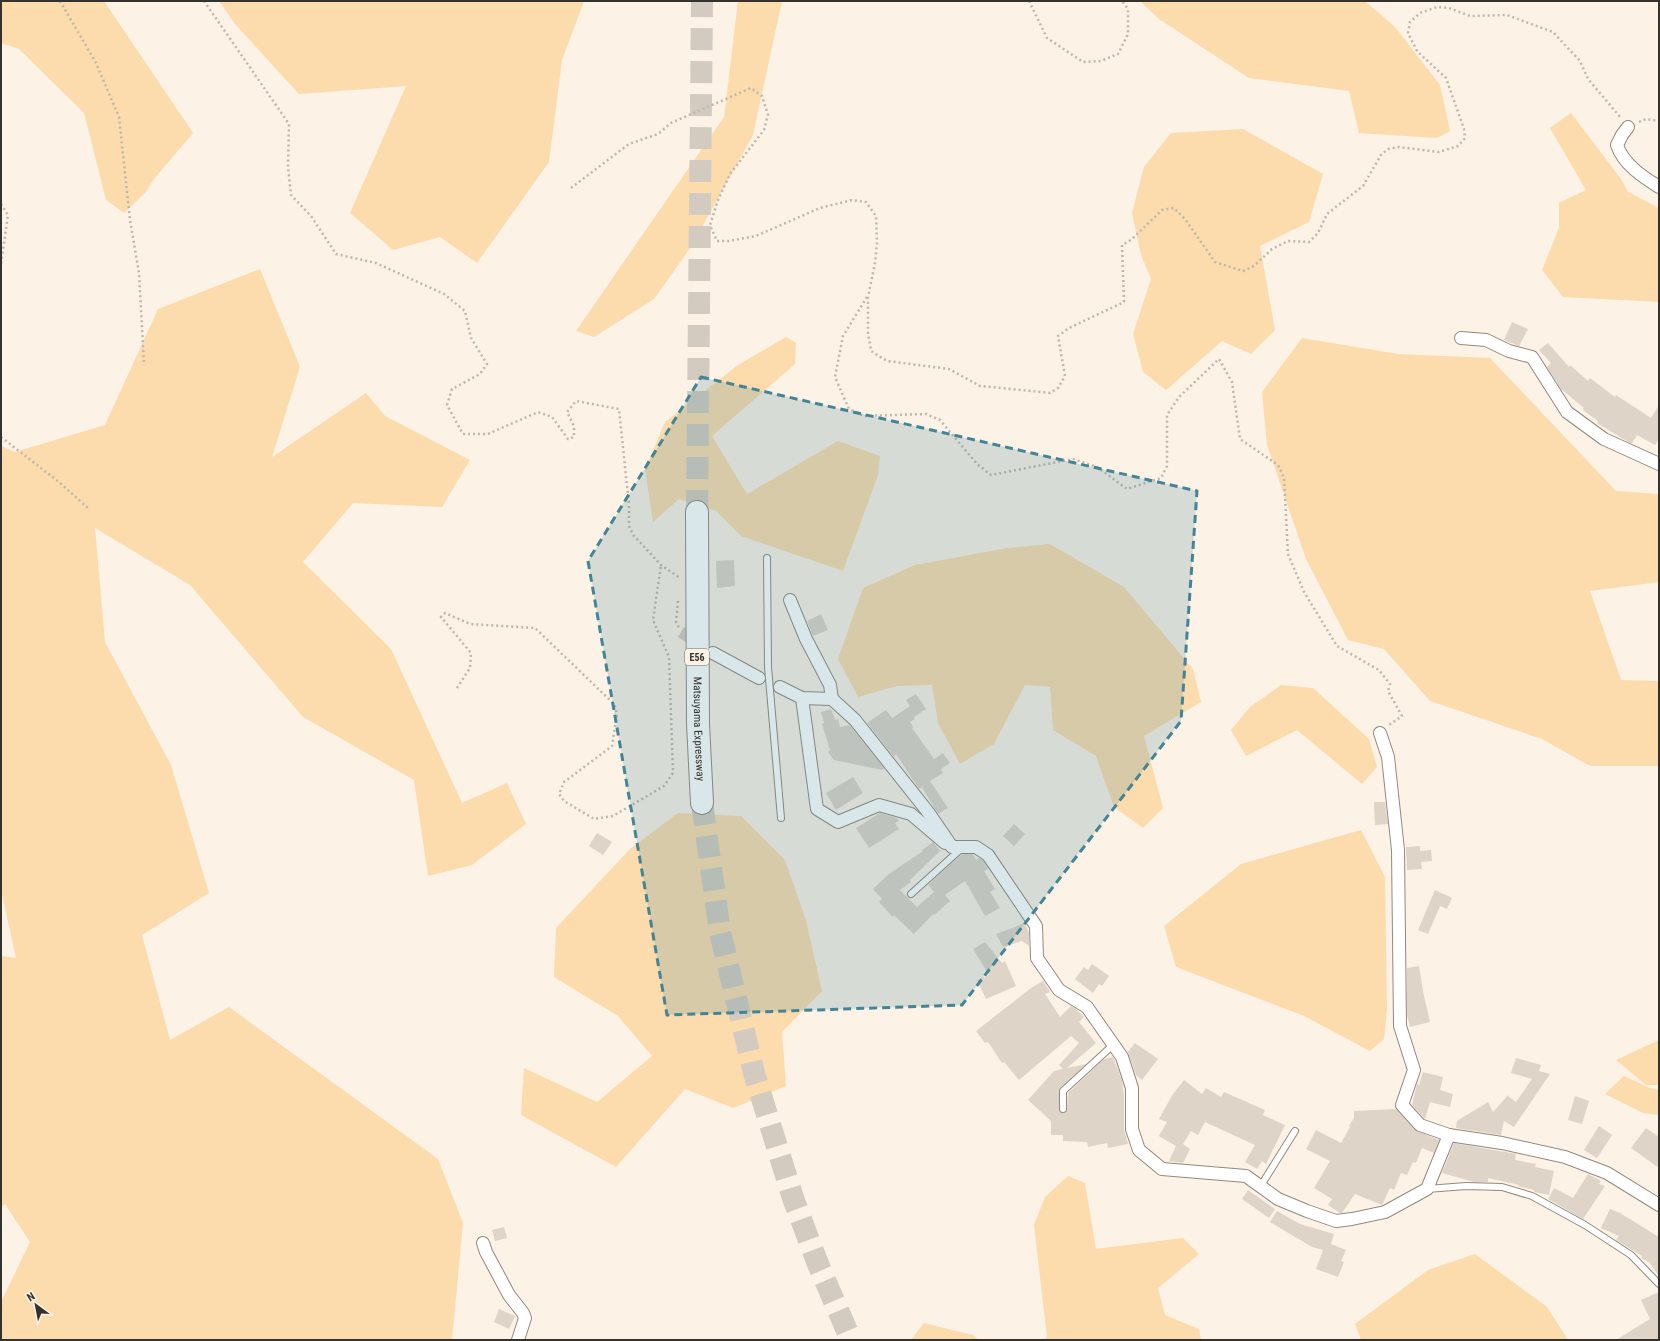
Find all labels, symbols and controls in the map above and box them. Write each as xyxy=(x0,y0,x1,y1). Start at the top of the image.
road number: E56 xyxy=(685,649,709,665)
street label: Matsuyama Expressway xyxy=(691,677,707,782)
north arrow xyxy=(16,1285,56,1325)
text: N xyxy=(25,1290,37,1304)

